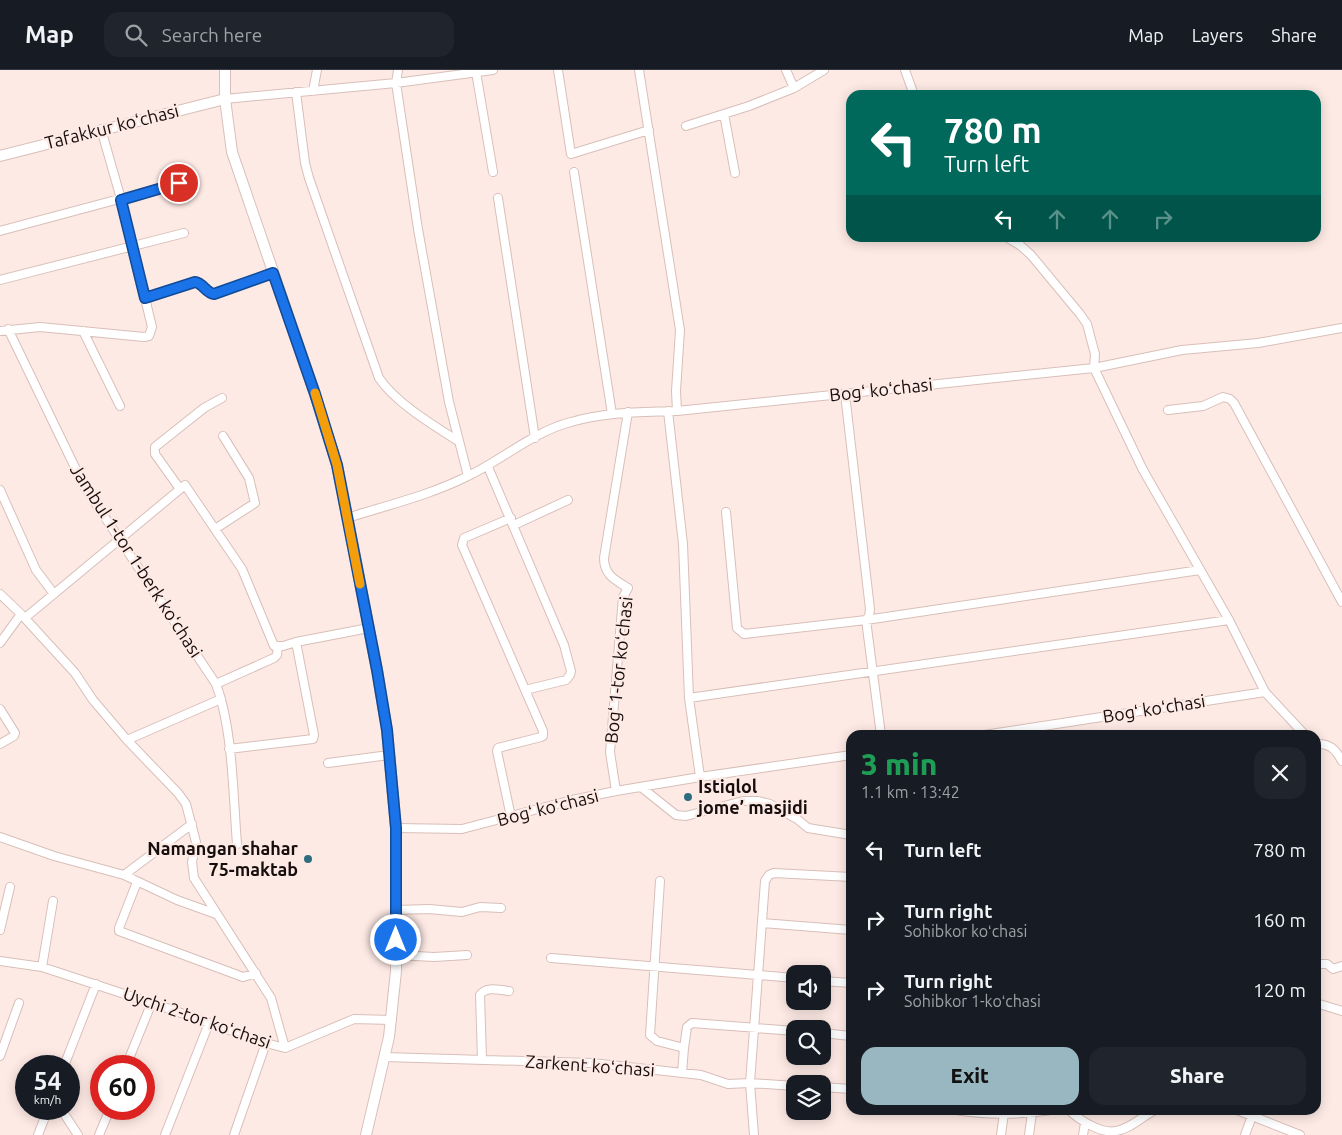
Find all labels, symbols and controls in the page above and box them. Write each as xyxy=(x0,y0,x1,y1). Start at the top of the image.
search box xyxy=(104,12,454,57)
text: Map xyxy=(25,21,74,48)
icon: search xyxy=(122,21,150,49)
text: Search here xyxy=(162,24,262,46)
text: Map xyxy=(1128,25,1164,45)
text: Layers xyxy=(1192,25,1243,45)
text: Share xyxy=(1271,25,1317,45)
street label: Tafakkur koʻchasi xyxy=(43,100,181,152)
icon: left xyxy=(861,110,926,175)
text: 780 m xyxy=(944,110,1042,150)
text: Turn left xyxy=(944,151,1029,176)
pin xyxy=(158,162,200,204)
icon: arrive xyxy=(165,169,193,197)
icon: left xyxy=(990,205,1018,233)
icon: ahead xyxy=(1043,205,1071,233)
icon: ahead xyxy=(1096,205,1124,233)
icon: right xyxy=(1149,205,1177,233)
street label: Bogʻ koʻchasi xyxy=(828,374,934,404)
street label: Jambul 1-tor 1-berk koʻchasi xyxy=(67,460,207,661)
street label: Bogʻ 1-tor koʻchasi xyxy=(600,595,636,744)
street label: Bogʻ koʻchasi xyxy=(1101,690,1207,726)
text: 3 min xyxy=(861,747,937,781)
button: close xyxy=(1254,747,1306,799)
place label: Istiqlol jome’ masjidi xyxy=(696,776,808,817)
text: 1.1 km · 13:42 xyxy=(861,783,960,801)
street label: Bogʻ koʻchasi xyxy=(495,785,601,829)
marker: Istiqlol jome’ masjidi xyxy=(682,791,694,803)
icon: left xyxy=(861,836,889,864)
place label: Namangan shahar 75-maktab xyxy=(147,838,299,879)
text: Turn left xyxy=(904,839,982,861)
text: 780 m xyxy=(1253,839,1306,861)
marker: Namangan shahar 75-maktab xyxy=(302,853,314,865)
text: Turn right xyxy=(904,900,992,922)
icon: right xyxy=(861,906,889,934)
text: 160 m xyxy=(1253,909,1306,931)
position arrow xyxy=(369,913,421,965)
text: Sohibkor koʻchasi xyxy=(904,922,1027,940)
map controls xyxy=(786,965,831,1120)
button: sound xyxy=(786,965,831,1010)
text: Turn right xyxy=(904,970,992,992)
icon: right xyxy=(861,976,889,1004)
text: 120 m xyxy=(1253,979,1306,1001)
street label: Uychi 2-tor koʻchasi xyxy=(121,982,274,1052)
text: Sohibkor 1-koʻchasi xyxy=(904,992,1041,1010)
button: search xyxy=(786,1020,831,1065)
button: Exit xyxy=(861,1047,1079,1105)
button: Share xyxy=(1089,1047,1306,1105)
street label: Zarkent koʻchasi xyxy=(525,1050,656,1080)
speed limit sign: 60 xyxy=(90,1055,155,1120)
text: 54 xyxy=(33,1067,62,1095)
button: layers xyxy=(786,1075,831,1120)
text: km/h xyxy=(34,1093,61,1106)

